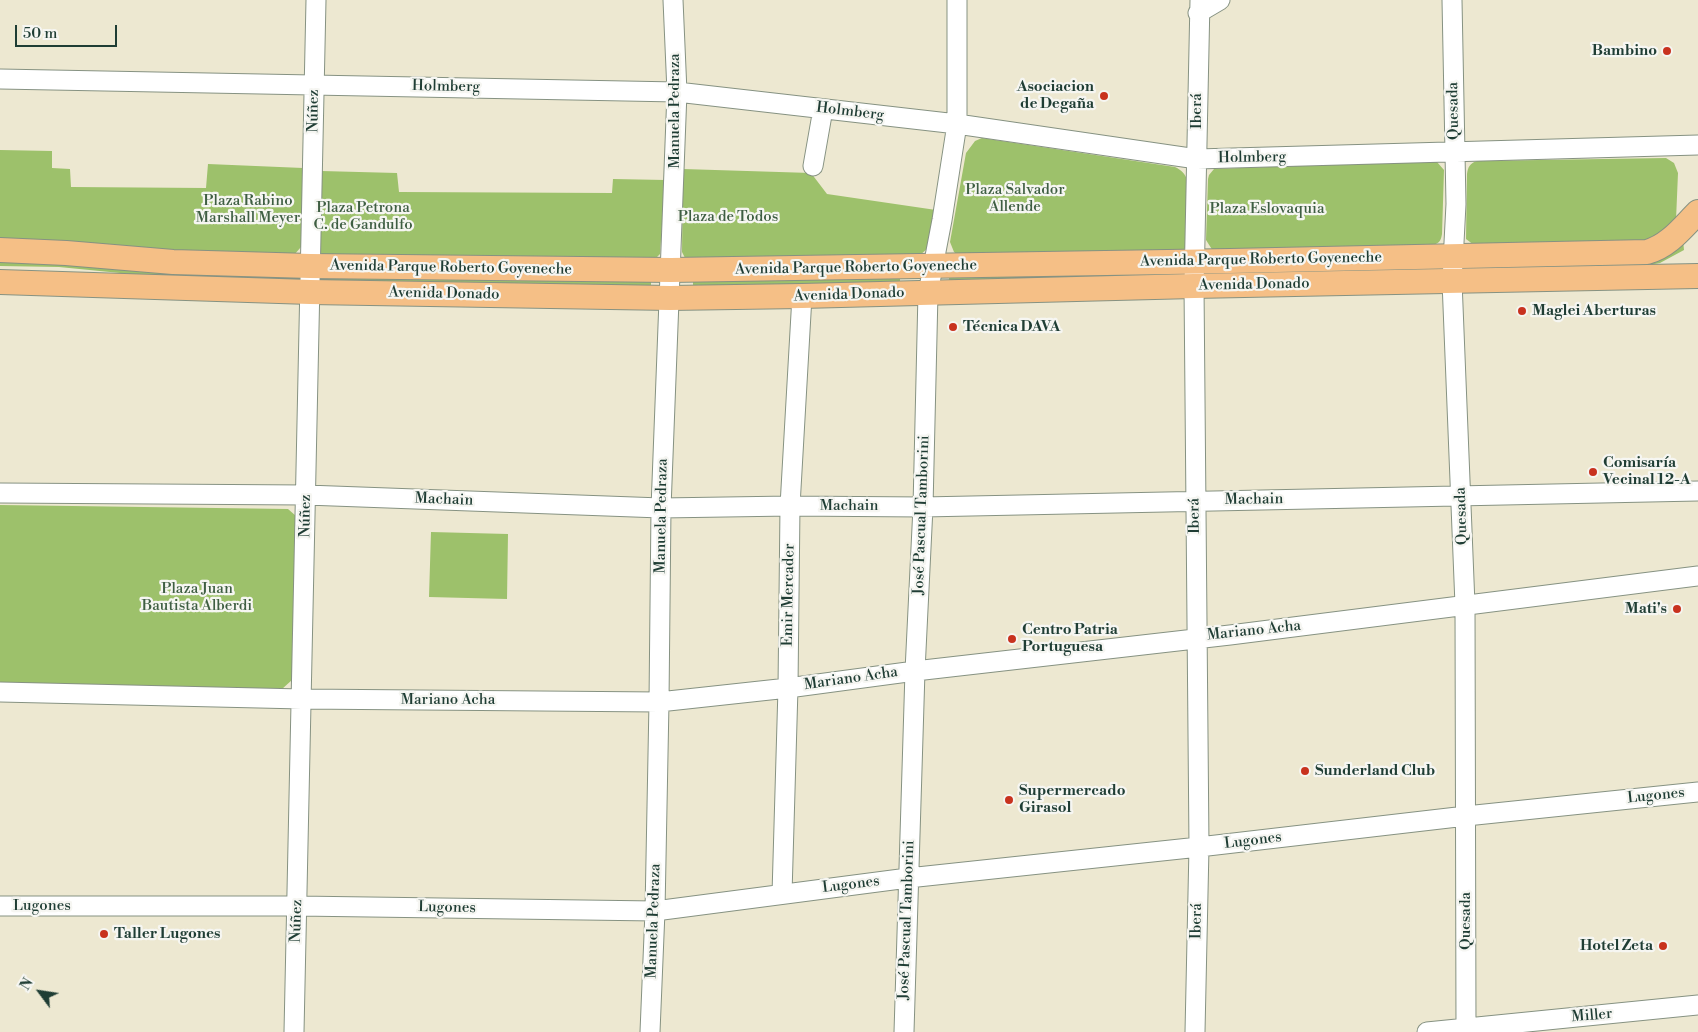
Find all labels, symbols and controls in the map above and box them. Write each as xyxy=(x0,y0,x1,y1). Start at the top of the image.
scale bar xyxy=(18,15,120,47)
text: 50 m xyxy=(23,24,57,43)
place label: Bambino xyxy=(1592,42,1657,60)
marker: Bambino xyxy=(1661,45,1673,57)
street label: Manuela Pedraza xyxy=(666,53,684,169)
street label: Holmberg xyxy=(412,77,480,97)
place label: Asociacion de Degaña xyxy=(1017,78,1094,113)
street label: Quesada xyxy=(1444,82,1464,140)
street label: Núñez xyxy=(305,89,323,133)
marker: Asociacion de Degaña xyxy=(1098,90,1110,102)
street label: Iberá xyxy=(1188,93,1206,129)
street label: Holmberg xyxy=(815,99,885,125)
street label: Holmberg xyxy=(1218,148,1286,168)
park label: Plaza Salvador Allende xyxy=(965,181,1065,216)
park label: Plaza Rabino Marshall Meyer xyxy=(196,192,300,227)
park label: Plaza Petrona C. de Gandulfo xyxy=(313,199,413,234)
park label: Plaza Eslovaquia xyxy=(1209,200,1325,218)
park label: Plaza de Todos xyxy=(678,208,778,226)
street label: Avenida Parque Roberto Goyeneche xyxy=(1140,249,1382,271)
street label: Avenida Parque Roberto Goyeneche xyxy=(330,257,572,279)
street label: Avenida Parque Roberto Goyeneche xyxy=(735,257,977,279)
street label: Avenida Donado xyxy=(1198,275,1310,295)
street label: Avenida Donado xyxy=(388,284,500,304)
street label: Avenida Donado xyxy=(793,284,905,306)
place label: Maglei Aberturas xyxy=(1532,302,1656,320)
marker: Maglei Aberturas xyxy=(1516,305,1528,317)
place label: Técnica DAVA xyxy=(963,318,1060,336)
marker: Técnica DAVA xyxy=(947,321,959,333)
street label: José Pascual Tamborini xyxy=(910,435,934,595)
place label: Comisaría Vecinal 12-A xyxy=(1603,454,1690,489)
street label: Manuela Pedraza xyxy=(652,458,672,574)
marker: Comisaría Vecinal 12-A xyxy=(1587,466,1599,478)
street label: Quesada xyxy=(1452,487,1472,545)
street label: Machain xyxy=(414,490,474,510)
street label: Machain xyxy=(1224,490,1284,510)
street label: Núñez xyxy=(297,494,315,538)
street label: Machain xyxy=(820,497,878,515)
street label: Iberá xyxy=(1186,498,1204,534)
street label: Emir Mercader xyxy=(779,543,799,647)
park label: Plaza Juan Bautista Alberdi xyxy=(142,580,252,615)
place label: Mati's xyxy=(1625,600,1667,618)
marker: Mati's xyxy=(1671,603,1683,615)
street label: Mariano Acha xyxy=(1206,617,1302,645)
place label: Centro Patria Portuguesa xyxy=(1022,621,1118,656)
marker: Centro Patria Portuguesa xyxy=(1006,633,1018,645)
street label: Mariano Acha xyxy=(803,664,899,694)
street label: Mariano Acha xyxy=(401,691,495,709)
place label: Sunderland Club xyxy=(1315,762,1435,780)
marker: Sunderland Club xyxy=(1299,765,1311,777)
place label: Supermercado Girasol xyxy=(1019,782,1126,817)
street label: Lugones xyxy=(1626,784,1686,808)
marker: Supermercado Girasol xyxy=(1003,794,1015,806)
street label: Lugones xyxy=(1223,829,1283,853)
street label: José Pascual Tamborini xyxy=(895,840,919,1000)
street label: Manuela Pedraza xyxy=(643,863,665,979)
street label: Lugones xyxy=(821,873,881,897)
street label: Quesada xyxy=(1457,892,1475,950)
street label: Lugones xyxy=(13,897,71,915)
street label: Lugones xyxy=(418,898,476,918)
street label: Núñez xyxy=(287,899,307,943)
street label: Iberá xyxy=(1188,903,1206,939)
place label: Taller Lugones xyxy=(114,925,220,943)
marker: Taller Lugones xyxy=(98,928,110,940)
place label: Hotel Zeta xyxy=(1580,937,1653,955)
marker: Hotel Zeta xyxy=(1657,940,1669,952)
north arrow xyxy=(15,967,65,1017)
text: N xyxy=(17,975,38,994)
street label: Miller xyxy=(1571,1005,1613,1027)

